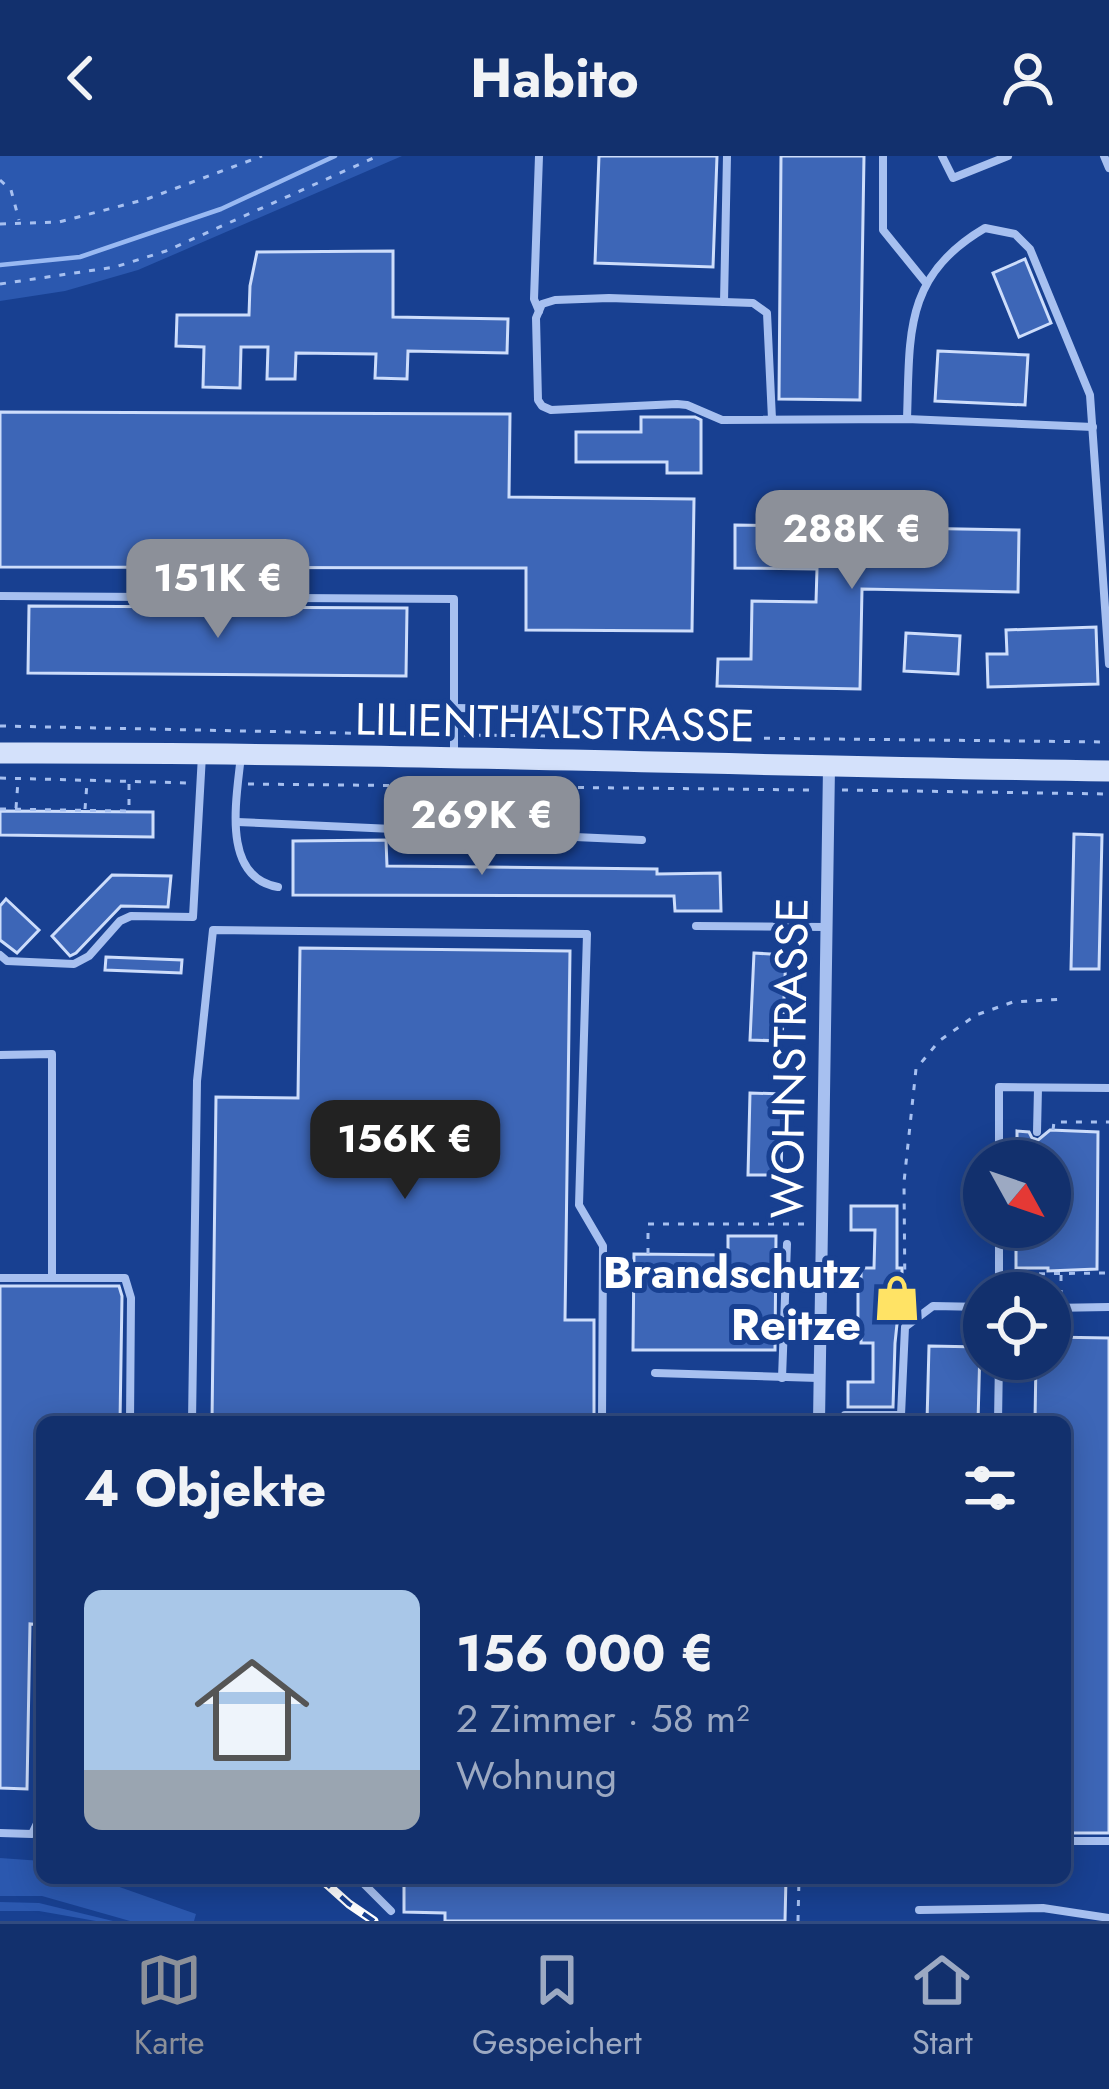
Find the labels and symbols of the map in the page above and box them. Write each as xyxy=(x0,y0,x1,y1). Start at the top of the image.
pin: 288K € xyxy=(754,490,950,592)
pin: 151K € xyxy=(120,539,316,641)
street label: LILIENTHALSTRASSE xyxy=(355,687,755,758)
pin: 269K € xyxy=(384,776,580,878)
street label: WOHNSTRASSE xyxy=(754,897,825,1219)
pin: 156K € xyxy=(307,1100,503,1202)
north arrow xyxy=(963,1140,1071,1248)
place label: Brandschutz Reitze xyxy=(603,1240,861,1357)
shop icon: Brandschutz Reitze xyxy=(872,1273,922,1323)

